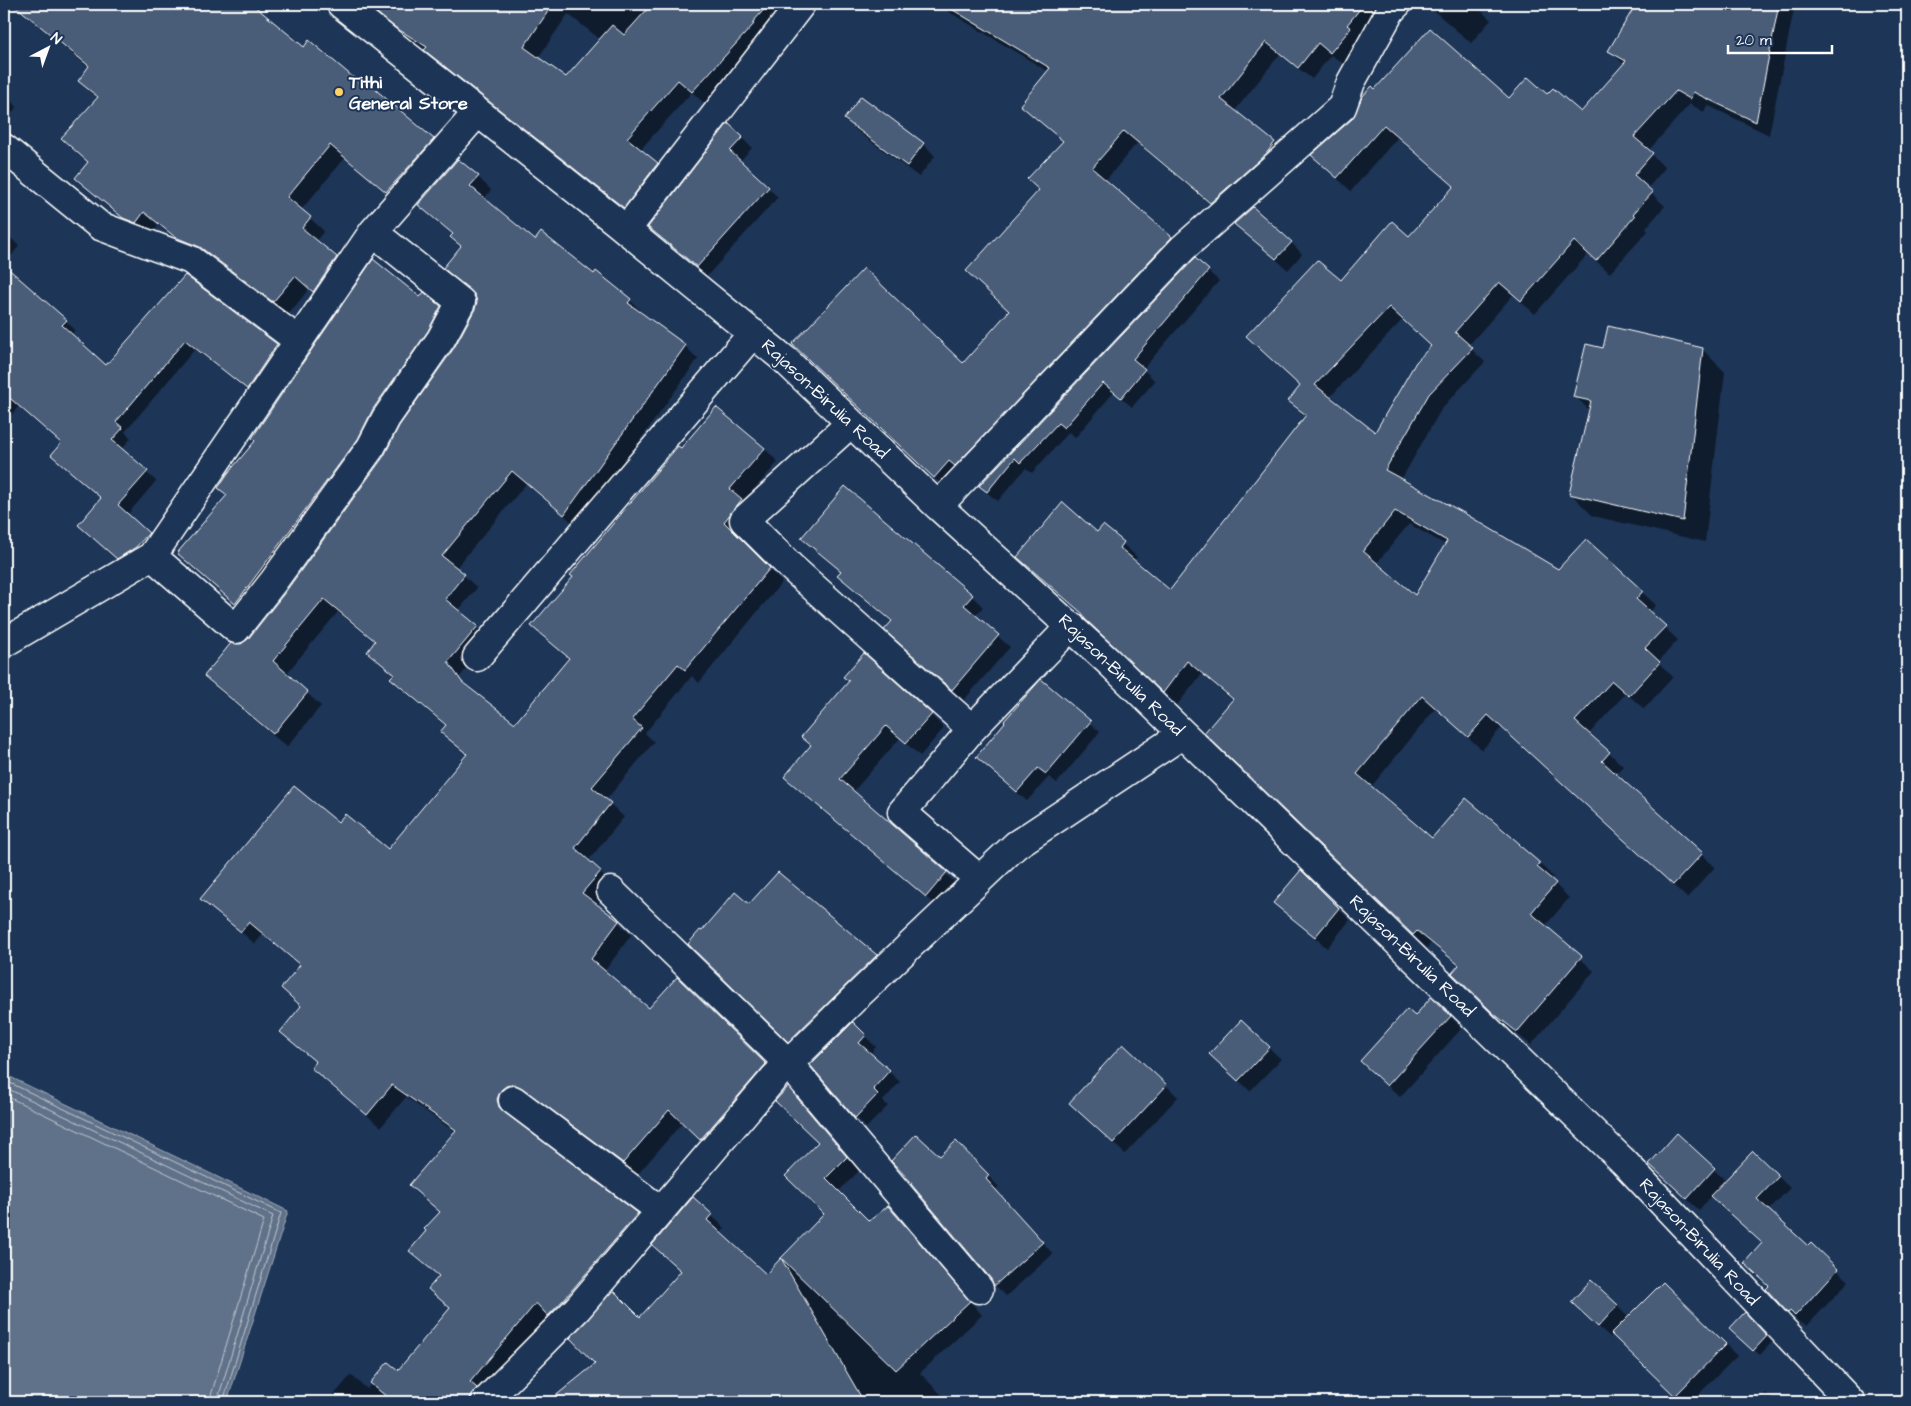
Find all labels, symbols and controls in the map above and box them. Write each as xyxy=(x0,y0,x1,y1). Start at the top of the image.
north arrow xyxy=(22,22,72,72)
scale bar xyxy=(1728,22,1832,54)
text: N xyxy=(46,29,66,50)
text: 20 m xyxy=(1736,30,1772,51)
place label: Tithi General Store xyxy=(348,70,468,116)
marker: Tithi General Store xyxy=(333,86,345,98)
street label: Rajason-Birulia Road xyxy=(756,333,894,465)
street label: Rajason-Birulia Road xyxy=(1053,608,1189,742)
street label: Rajason-Birulia Road xyxy=(1344,889,1480,1023)
street label: Rajason-Birulia Road xyxy=(1633,1173,1765,1311)

